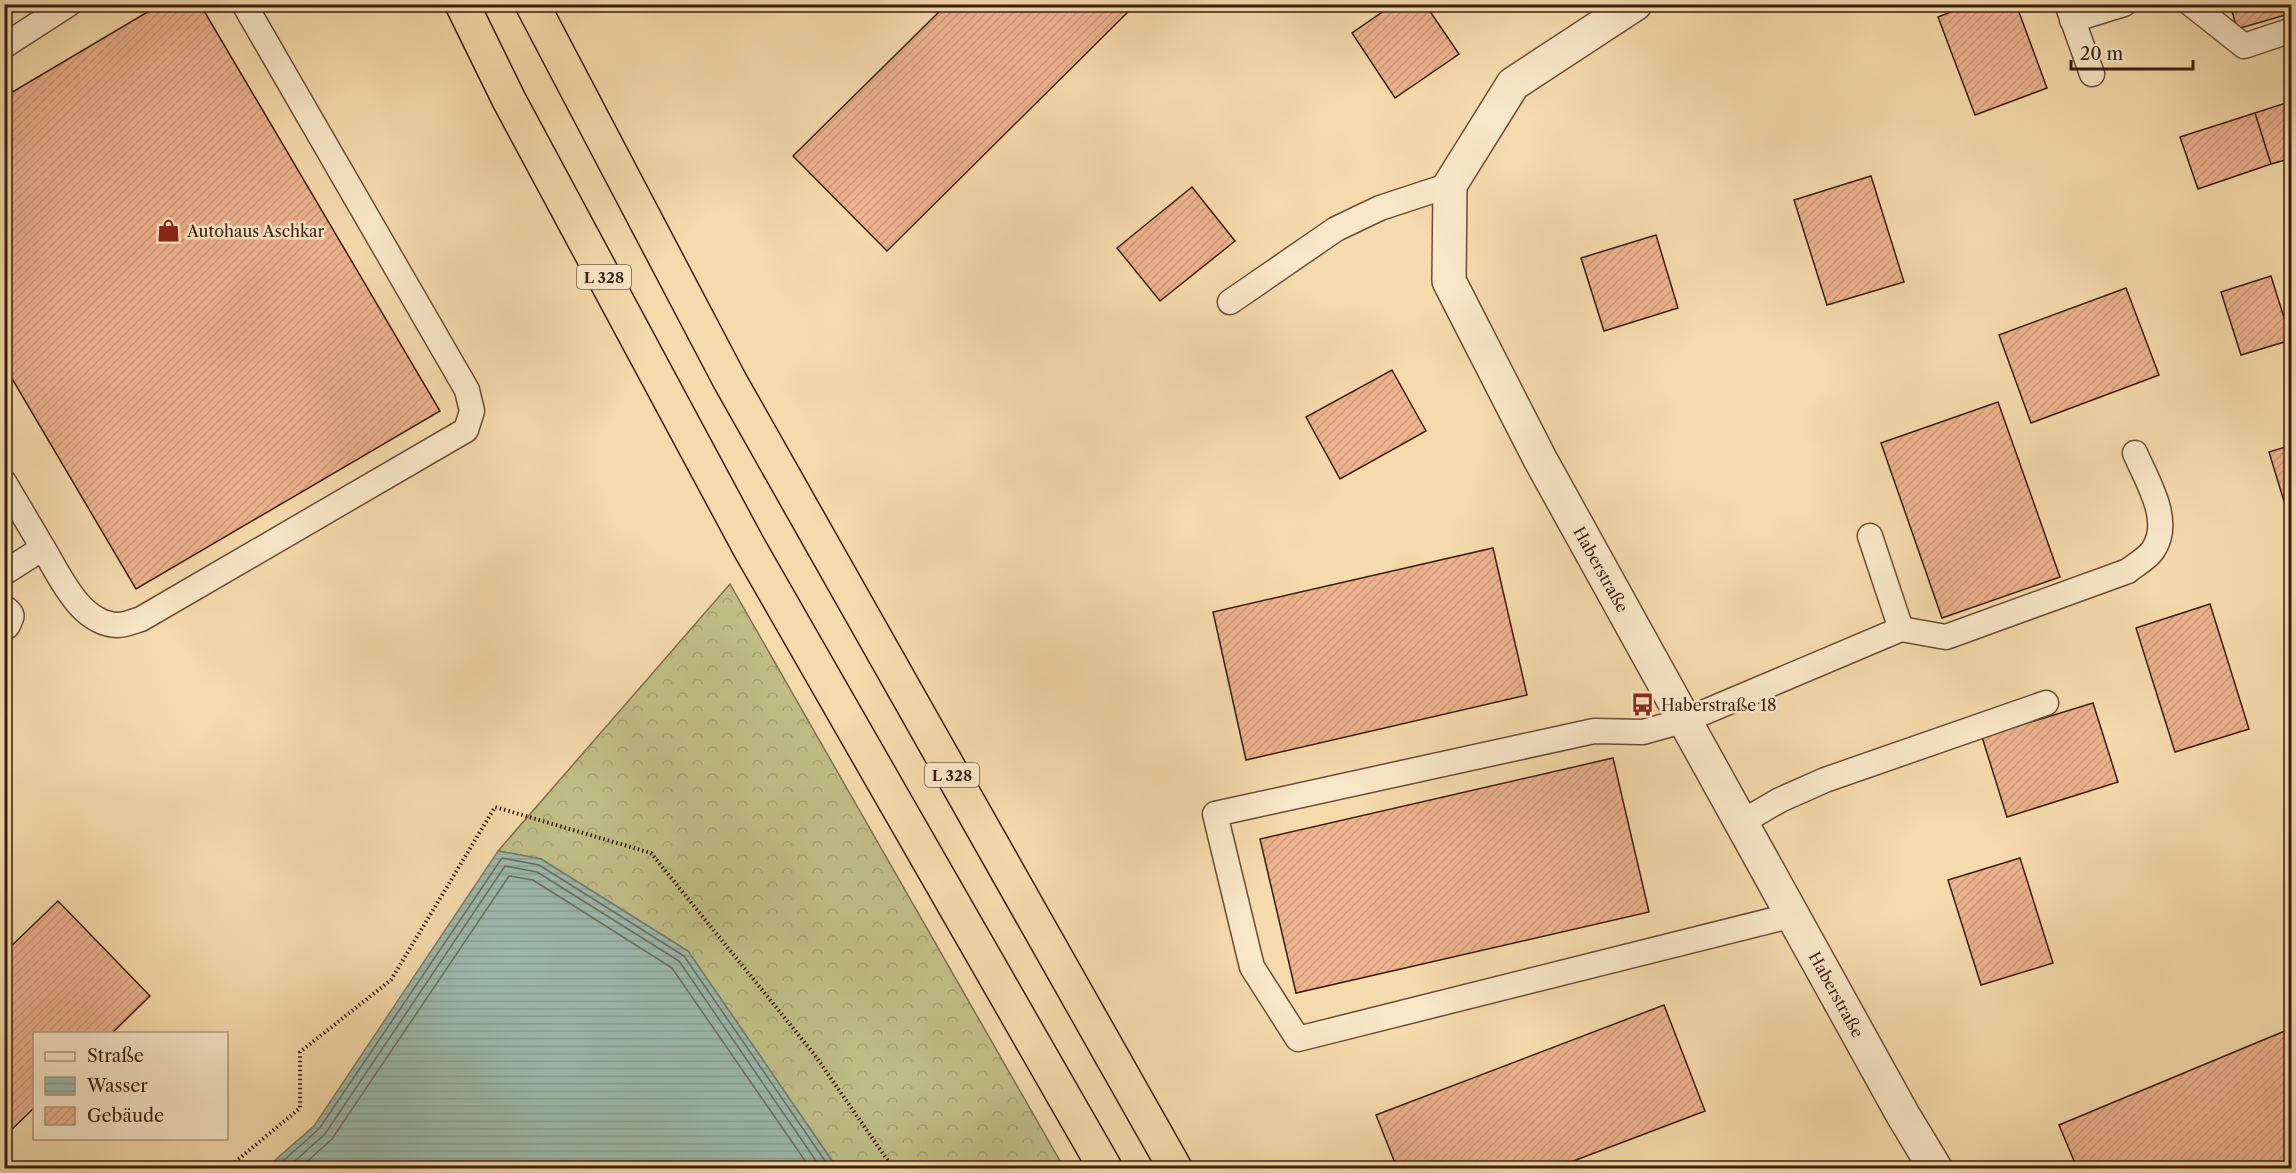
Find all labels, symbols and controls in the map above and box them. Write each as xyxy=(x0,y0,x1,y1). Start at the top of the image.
scale bar xyxy=(2071,33,2192,71)
text: 20 m xyxy=(2080,43,2124,65)
shop icon: Autohaus Aschkar xyxy=(156,218,182,244)
place label: Autohaus Aschkar xyxy=(186,221,324,241)
road number: L 328 xyxy=(577,265,631,289)
street label: Haberstraße xyxy=(1569,523,1633,616)
bus stop icon: Haberstraße 18 xyxy=(1630,692,1656,718)
place label: Haberstraße 18 xyxy=(1661,695,1777,715)
road number: L 328 xyxy=(925,763,979,787)
street label: Haberstraße xyxy=(1805,948,1868,1041)
legend xyxy=(33,1032,228,1140)
text: Straße xyxy=(87,1045,144,1067)
text: Wasser xyxy=(86,1075,148,1097)
text: Gebäude xyxy=(87,1105,164,1127)

